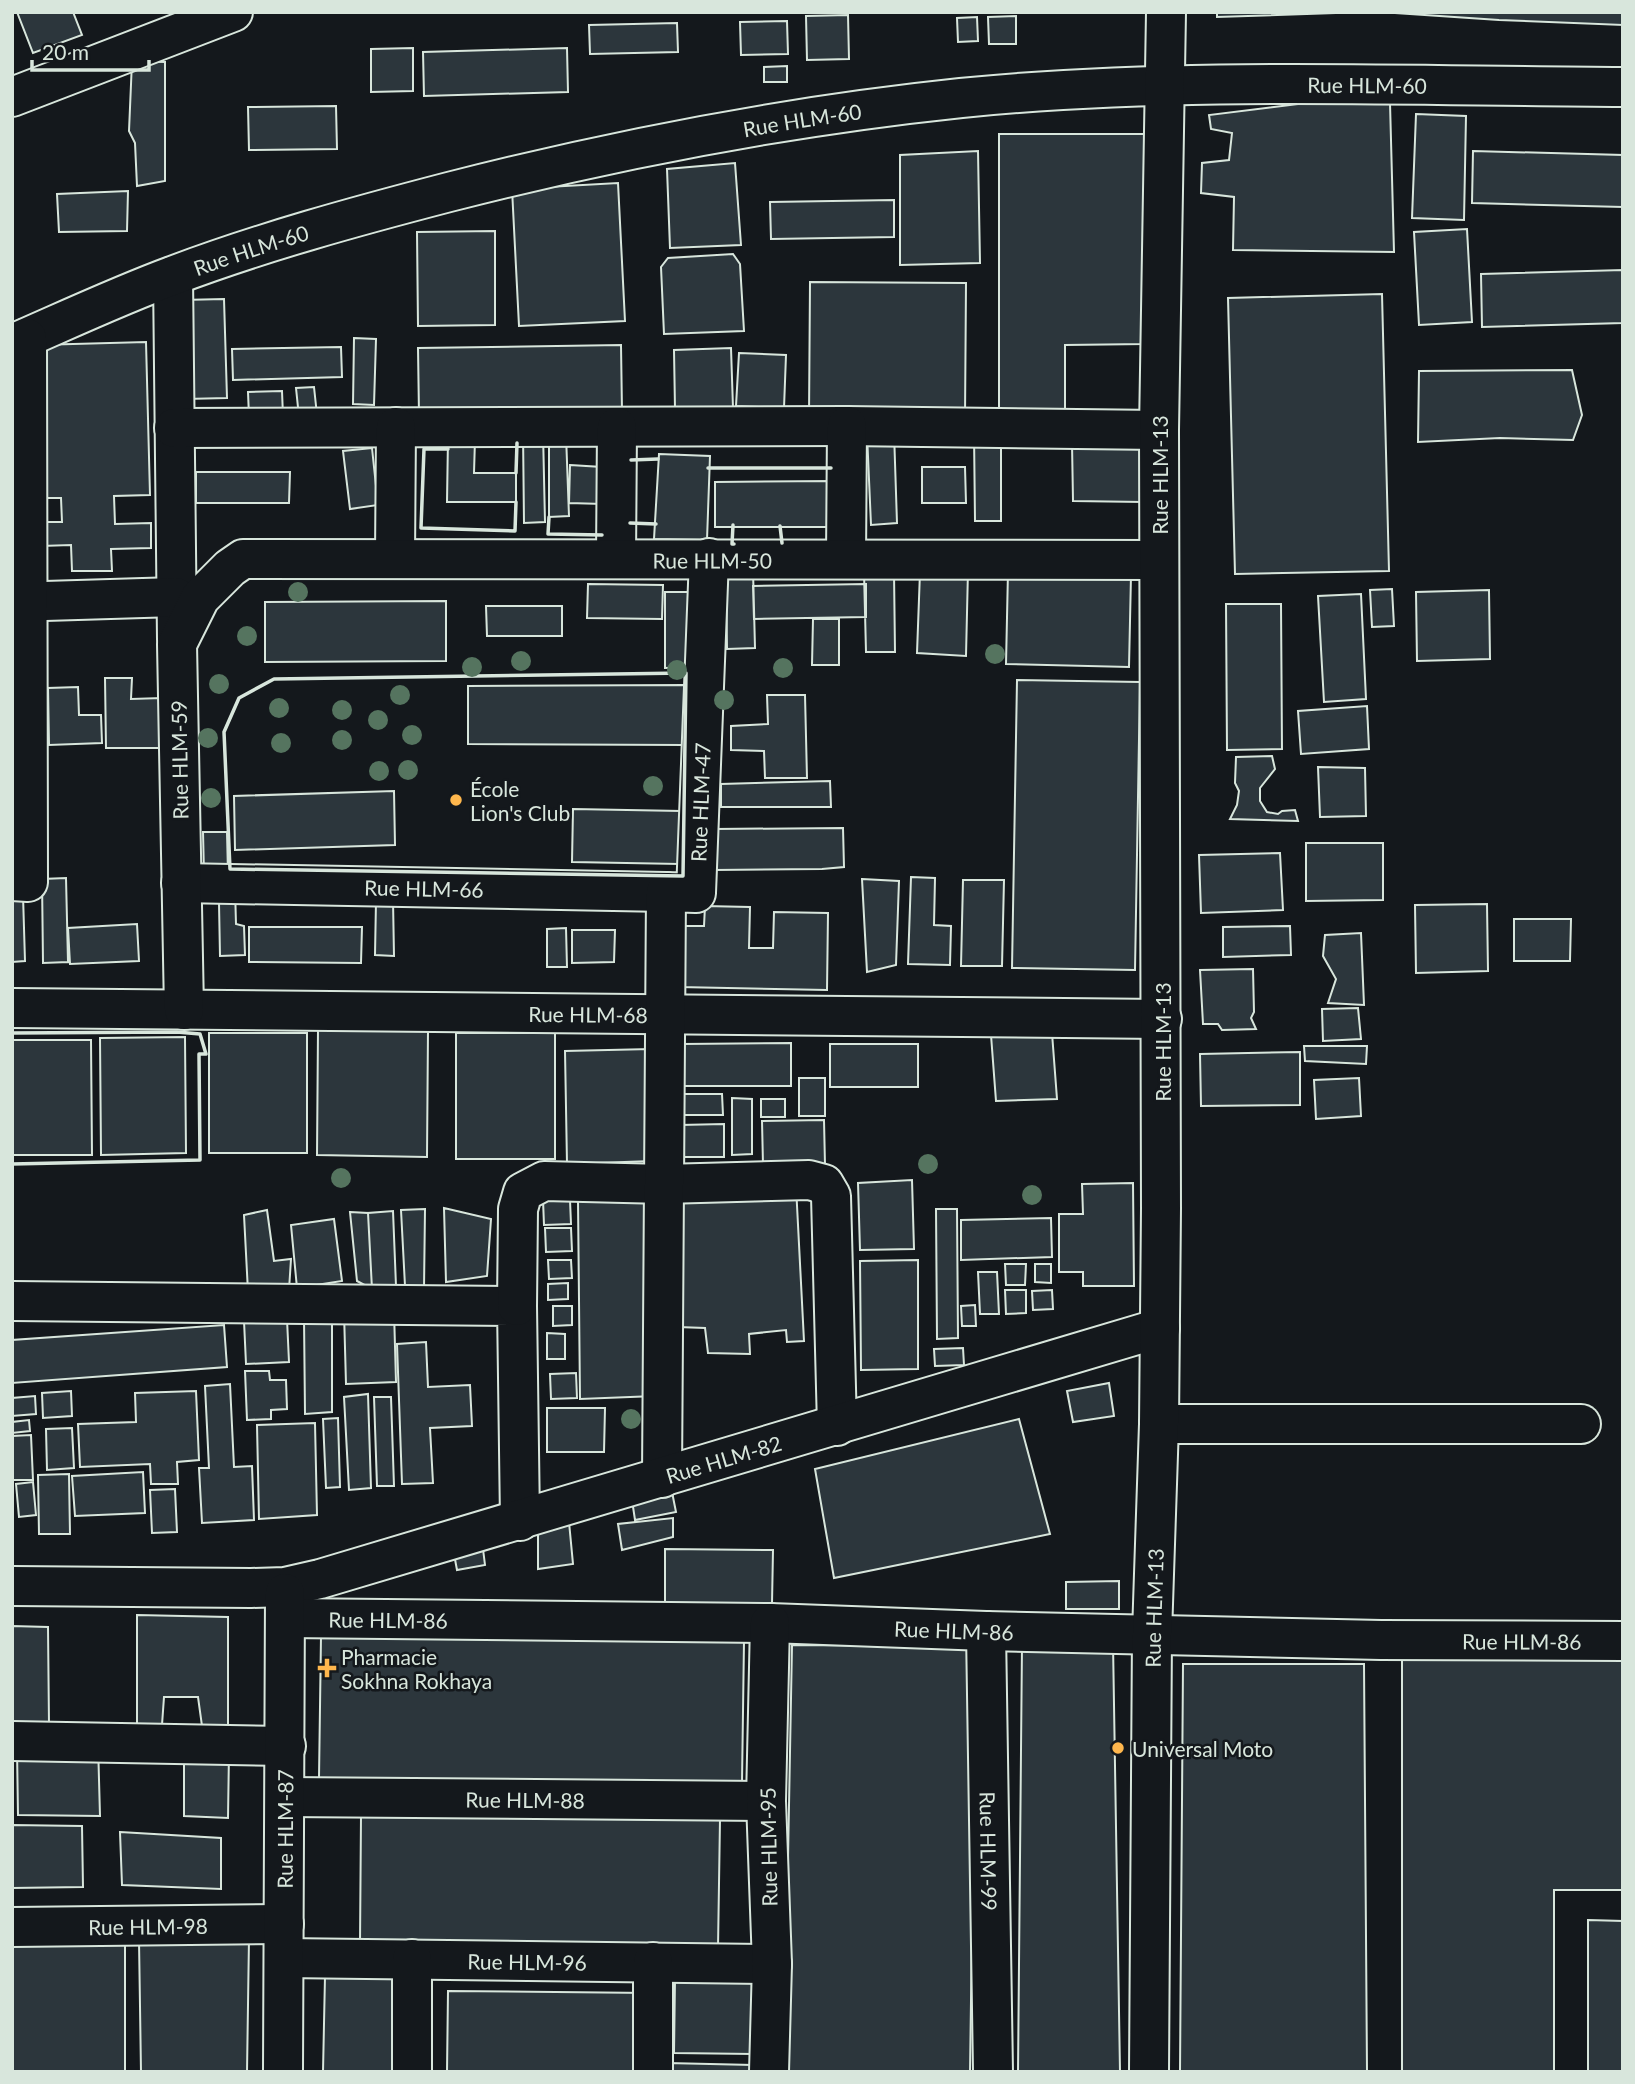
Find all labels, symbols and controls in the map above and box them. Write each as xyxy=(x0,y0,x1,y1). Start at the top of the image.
scale bar xyxy=(32,28,149,72)
text: 20 m xyxy=(42,39,89,64)
street label: Rue HLM-60 xyxy=(1307,71,1427,97)
street label: Rue HLM-60 xyxy=(741,98,863,141)
street label: Rue HLM-60 xyxy=(190,219,311,280)
street label: Rue HLM-13 xyxy=(1147,415,1172,535)
street label: Rue HLM-50 xyxy=(653,547,772,572)
street label: Rue HLM-59 xyxy=(165,700,193,820)
street label: Rue HLM-47 xyxy=(685,742,714,862)
place label: École Lion's Club xyxy=(470,776,570,825)
marker: École Lion's Club xyxy=(448,792,464,808)
street label: Rue HLM-66 xyxy=(364,874,484,901)
street label: Rue HLM-13 xyxy=(1150,982,1175,1102)
street label: Rue HLM-68 xyxy=(528,1000,648,1027)
street label: Rue HLM-82 xyxy=(663,1429,784,1488)
street label: Rue HLM-13 xyxy=(1139,1548,1167,1668)
street label: Rue HLM-86 xyxy=(328,1606,448,1632)
street label: Rue HLM-86 xyxy=(894,1615,1014,1644)
street label: Rue HLM-86 xyxy=(1462,1628,1582,1653)
place label: Pharmacie Sokhna Rokhaya xyxy=(341,1644,492,1693)
marker: Pharmacie Sokhna Rokhaya xyxy=(319,1660,335,1676)
place label: Universal Moto xyxy=(1132,1736,1273,1761)
marker: Universal Moto xyxy=(1110,1740,1126,1756)
street label: Rue HLM-87 xyxy=(271,1769,297,1889)
street label: Rue HLM-88 xyxy=(465,1786,585,1812)
street label: Rue HLM-95 xyxy=(754,1787,782,1907)
street label: Rue HLM-99 xyxy=(976,1791,1003,1911)
street label: Rue HLM-98 xyxy=(88,1912,208,1939)
street label: Rue HLM-96 xyxy=(467,1948,587,1974)

